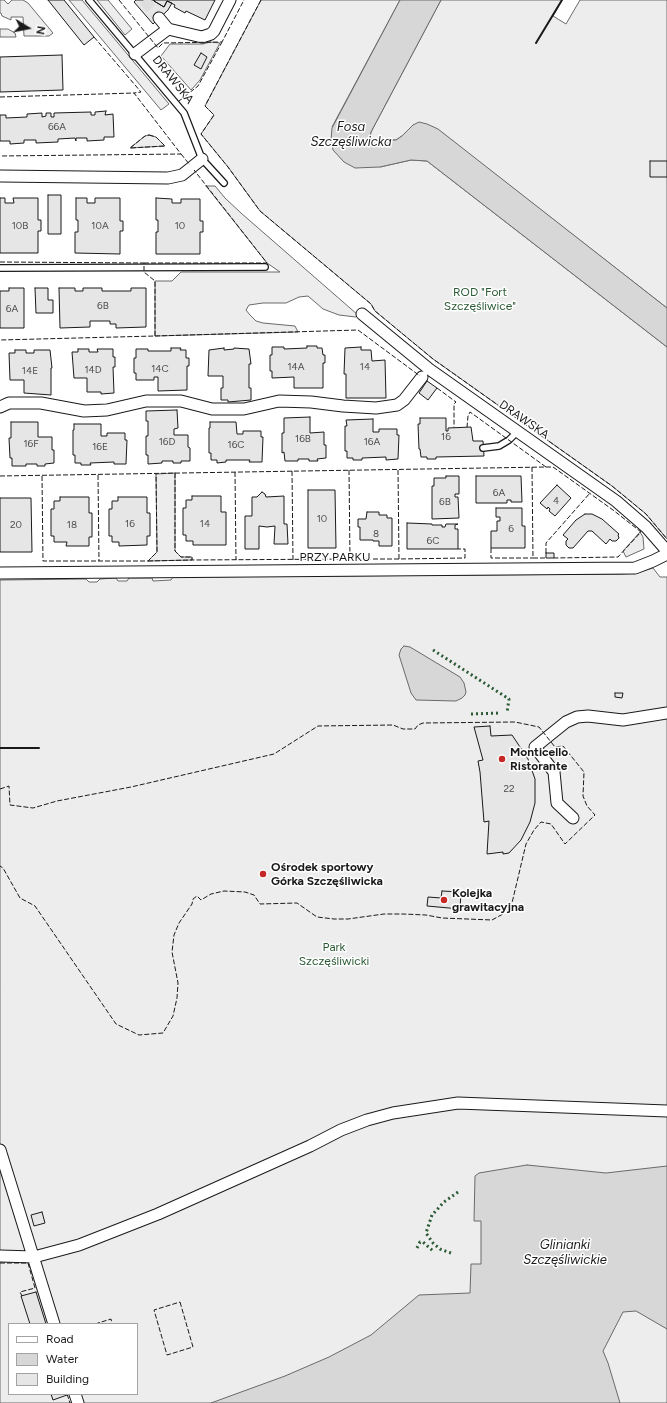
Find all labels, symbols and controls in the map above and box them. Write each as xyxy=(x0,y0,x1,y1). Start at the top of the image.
north arrow xyxy=(8,8,48,48)
text: N xyxy=(33,25,47,35)
street label: DRAWSKA xyxy=(149,53,197,107)
water label: Fosa Szczęśliwicka xyxy=(310,119,392,150)
house number: 66A xyxy=(48,121,66,133)
house number: 10B xyxy=(12,220,28,232)
house number: 10A xyxy=(91,220,109,232)
house number: 10 xyxy=(175,220,185,232)
park label: ROD "Fort Szczęśliwice" xyxy=(444,285,516,313)
house number: 6B xyxy=(97,300,109,312)
house number: 6A xyxy=(6,303,18,315)
house number: 14A xyxy=(287,361,305,373)
house number: 14 xyxy=(360,361,370,373)
house number: 14C xyxy=(151,363,169,375)
house number: 14D xyxy=(84,364,102,376)
house number: 14E xyxy=(22,365,38,377)
street label: DRAWSKA xyxy=(496,398,552,442)
house number: 16 xyxy=(441,431,451,443)
house number: 16B xyxy=(295,433,311,445)
house number: 16D xyxy=(159,436,175,448)
house number: 16A xyxy=(364,436,380,448)
house number: 16F xyxy=(23,438,39,450)
house number: 16C xyxy=(228,439,244,451)
house number: 16E xyxy=(92,441,108,453)
house number: 6A xyxy=(493,487,505,499)
house number: 4 xyxy=(553,495,559,507)
house number: 6B xyxy=(439,496,451,508)
house number: 10 xyxy=(317,513,327,525)
house number: 16 xyxy=(125,518,135,530)
house number: 14 xyxy=(200,518,210,530)
house number: 20 xyxy=(10,519,22,531)
house number: 18 xyxy=(67,519,77,531)
house number: 6 xyxy=(508,523,514,535)
house number: 8 xyxy=(373,528,379,540)
house number: 6C xyxy=(427,535,439,547)
street label: PRZY PARKU xyxy=(300,550,370,564)
place label: Monticello Ristorante xyxy=(510,745,568,773)
marker: Monticello Ristorante xyxy=(497,754,507,764)
house number: 22 xyxy=(503,783,515,795)
place label: Ośrodek sportowy Górka Szczęśliwicka xyxy=(271,860,383,888)
marker: Ośrodek sportowy Górka Szczęśliwicka xyxy=(258,869,268,879)
place label: Kolejka grawitacyjna xyxy=(452,886,524,914)
marker: Kolejka grawitacyjna xyxy=(439,895,449,905)
park label: Park Szczęśliwicki xyxy=(299,940,369,968)
water label: Glinianki Szczęśliwickie xyxy=(523,1237,607,1268)
legend xyxy=(8,1323,138,1395)
text: Road xyxy=(46,1332,74,1346)
text: Water xyxy=(46,1352,78,1366)
text: Building xyxy=(46,1372,89,1386)

